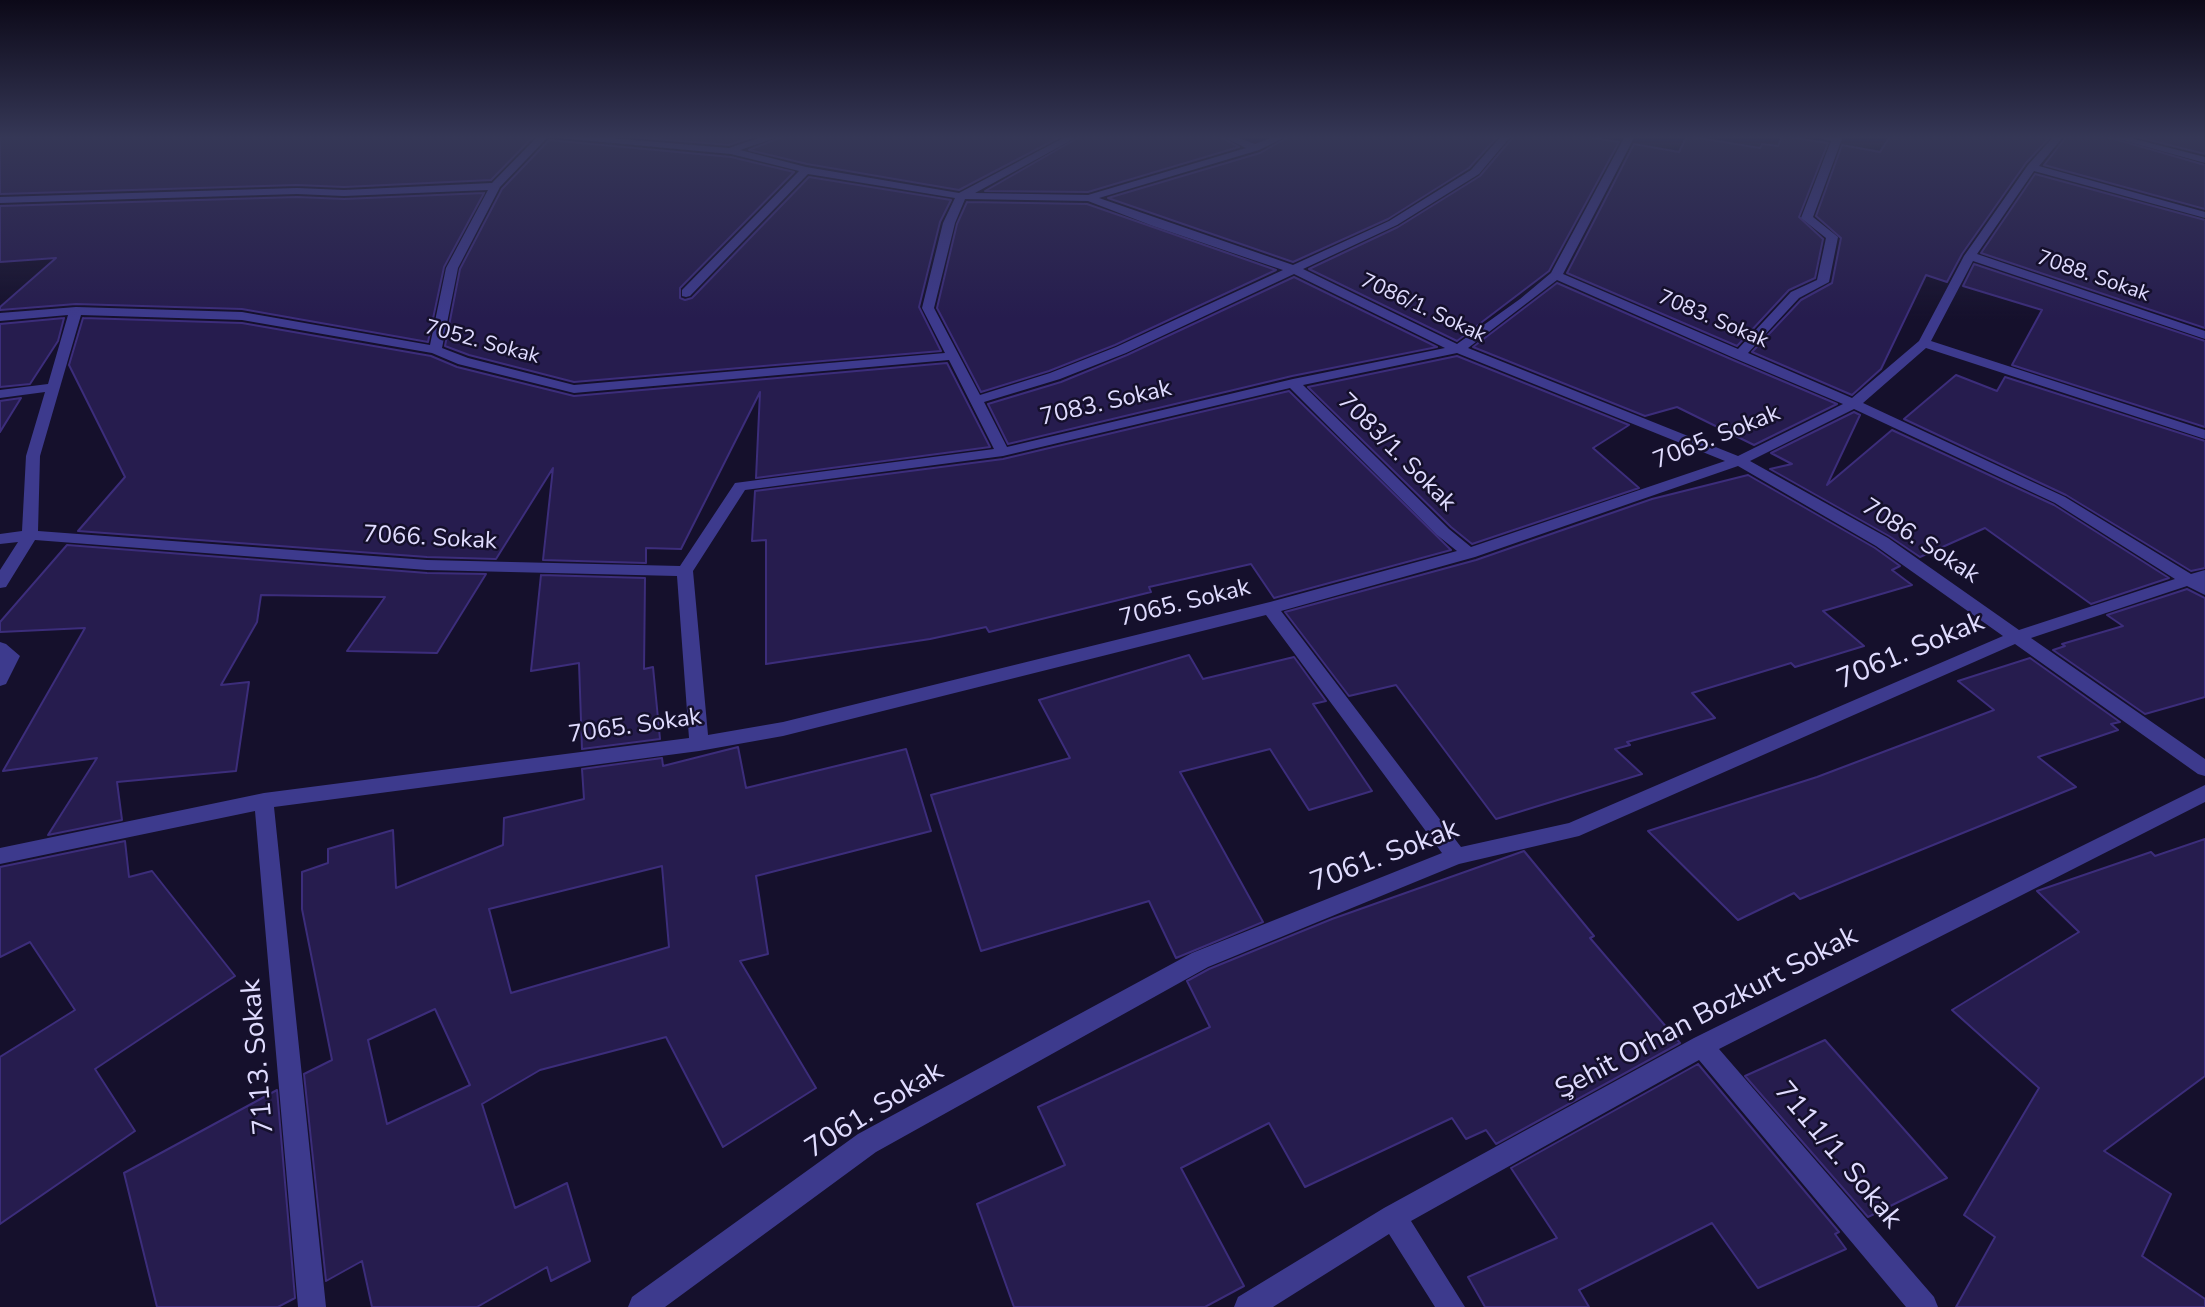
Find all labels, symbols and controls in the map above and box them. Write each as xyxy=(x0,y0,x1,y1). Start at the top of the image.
street label: 7088. Sokak xyxy=(2033,246,2153,308)
street label: 7086/1. Sokak xyxy=(1356,269,1490,349)
street label: 7083. Sokak xyxy=(1654,286,1772,354)
street label: 7052. Sokak xyxy=(422,316,542,370)
street label: 7083. Sokak xyxy=(1038,375,1174,433)
street label: 7083/1. Sokak xyxy=(1331,388,1461,518)
street label: 7065. Sokak xyxy=(1650,400,1784,476)
street label: 7086. Sokak xyxy=(1856,493,1984,591)
street label: 7066. Sokak xyxy=(362,521,498,557)
street label: 7065. Sokak xyxy=(1117,574,1253,634)
street label: 7061. Sokak xyxy=(1833,606,1989,698)
street label: 7065. Sokak xyxy=(567,703,703,751)
street label: 7061. Sokak xyxy=(1306,813,1464,901)
street label: Şehit Orhan Bozkurt Sokak xyxy=(1550,920,1864,1108)
street label: 7113. Sokak xyxy=(235,978,283,1136)
street label: 7061. Sokak xyxy=(800,1055,950,1167)
street label: 7111/1. Sokak xyxy=(1766,1076,1908,1236)

